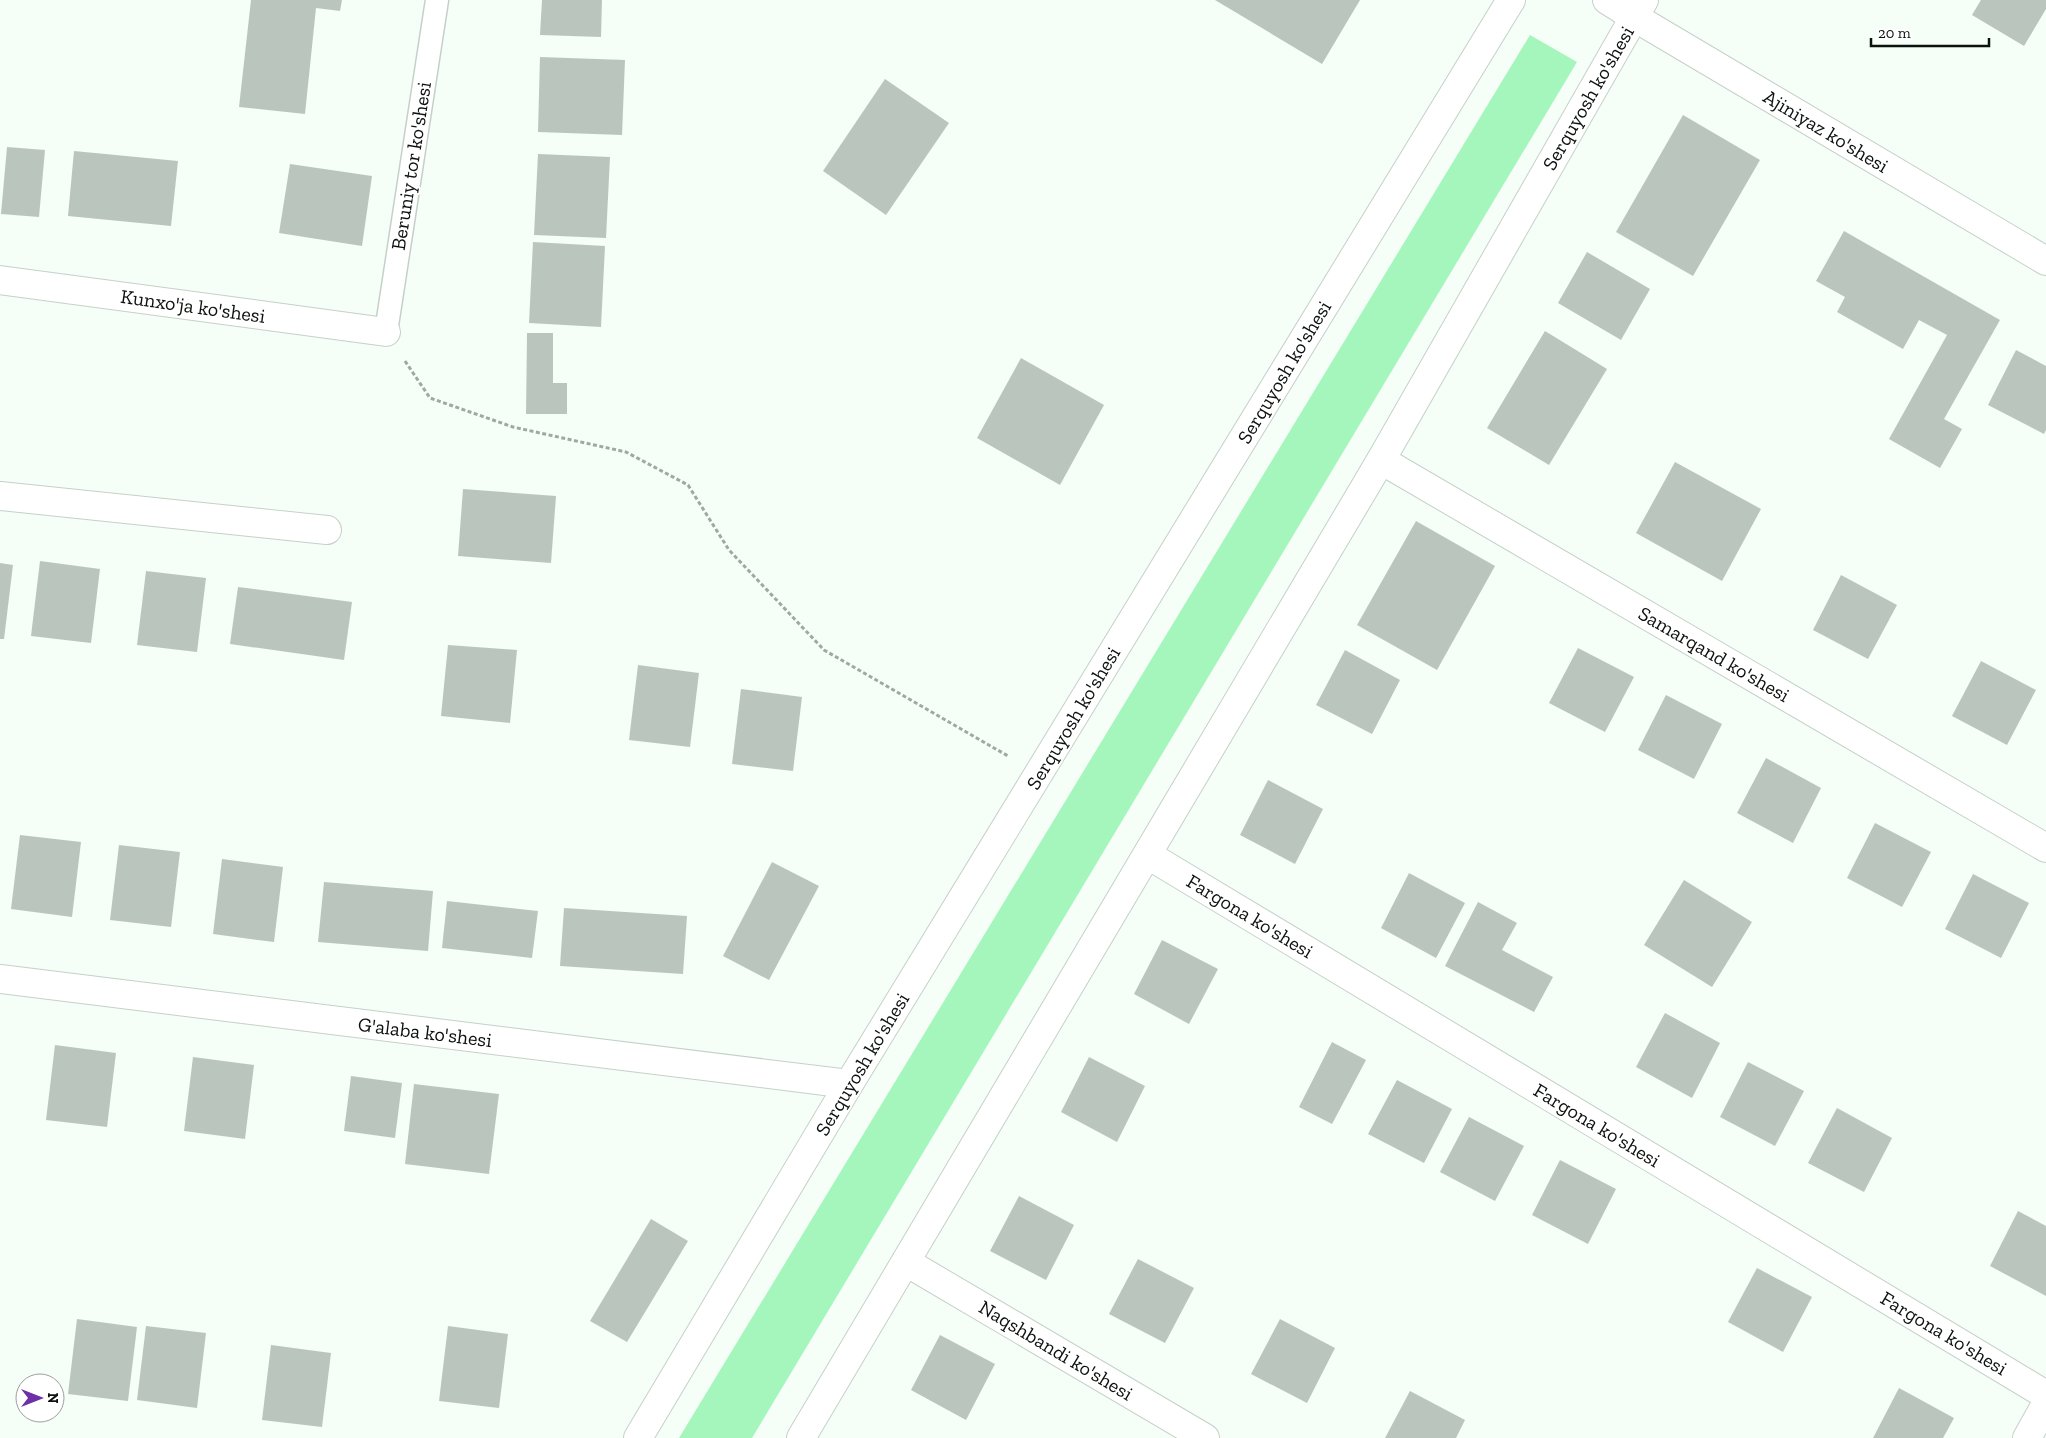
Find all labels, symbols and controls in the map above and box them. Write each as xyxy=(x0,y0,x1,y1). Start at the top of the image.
scale bar xyxy=(1871,15,1988,47)
street label: Serquyosh ko'shesi xyxy=(1537,21,1639,174)
text: 20 m xyxy=(1878,24,1911,42)
street label: Beruniy tor ko'shesi xyxy=(386,80,436,252)
street label: Ajiniyaz ko'shesi xyxy=(1759,84,1893,178)
street label: Kunxo'ja ko'shesi xyxy=(119,284,267,328)
street label: Serquyosh ko'shesi xyxy=(1232,296,1336,448)
street label: Samarqand ko'shesi xyxy=(1634,601,1794,707)
street label: Serquyosh ko'shesi xyxy=(1021,642,1125,794)
street label: Fargona ko'shesi xyxy=(1182,869,1318,963)
street label: Serquyosh ko'shesi xyxy=(810,988,914,1140)
street label: G'alaba ko'shesi xyxy=(357,1012,494,1052)
street label: Fargona ko'shesi xyxy=(1529,1078,1665,1172)
street label: Fargona ko'shesi xyxy=(1876,1286,2012,1380)
street label: Naqshbandi ko'shesi xyxy=(975,1295,1138,1406)
north arrow xyxy=(15,1373,65,1423)
text: N xyxy=(44,1393,61,1404)

